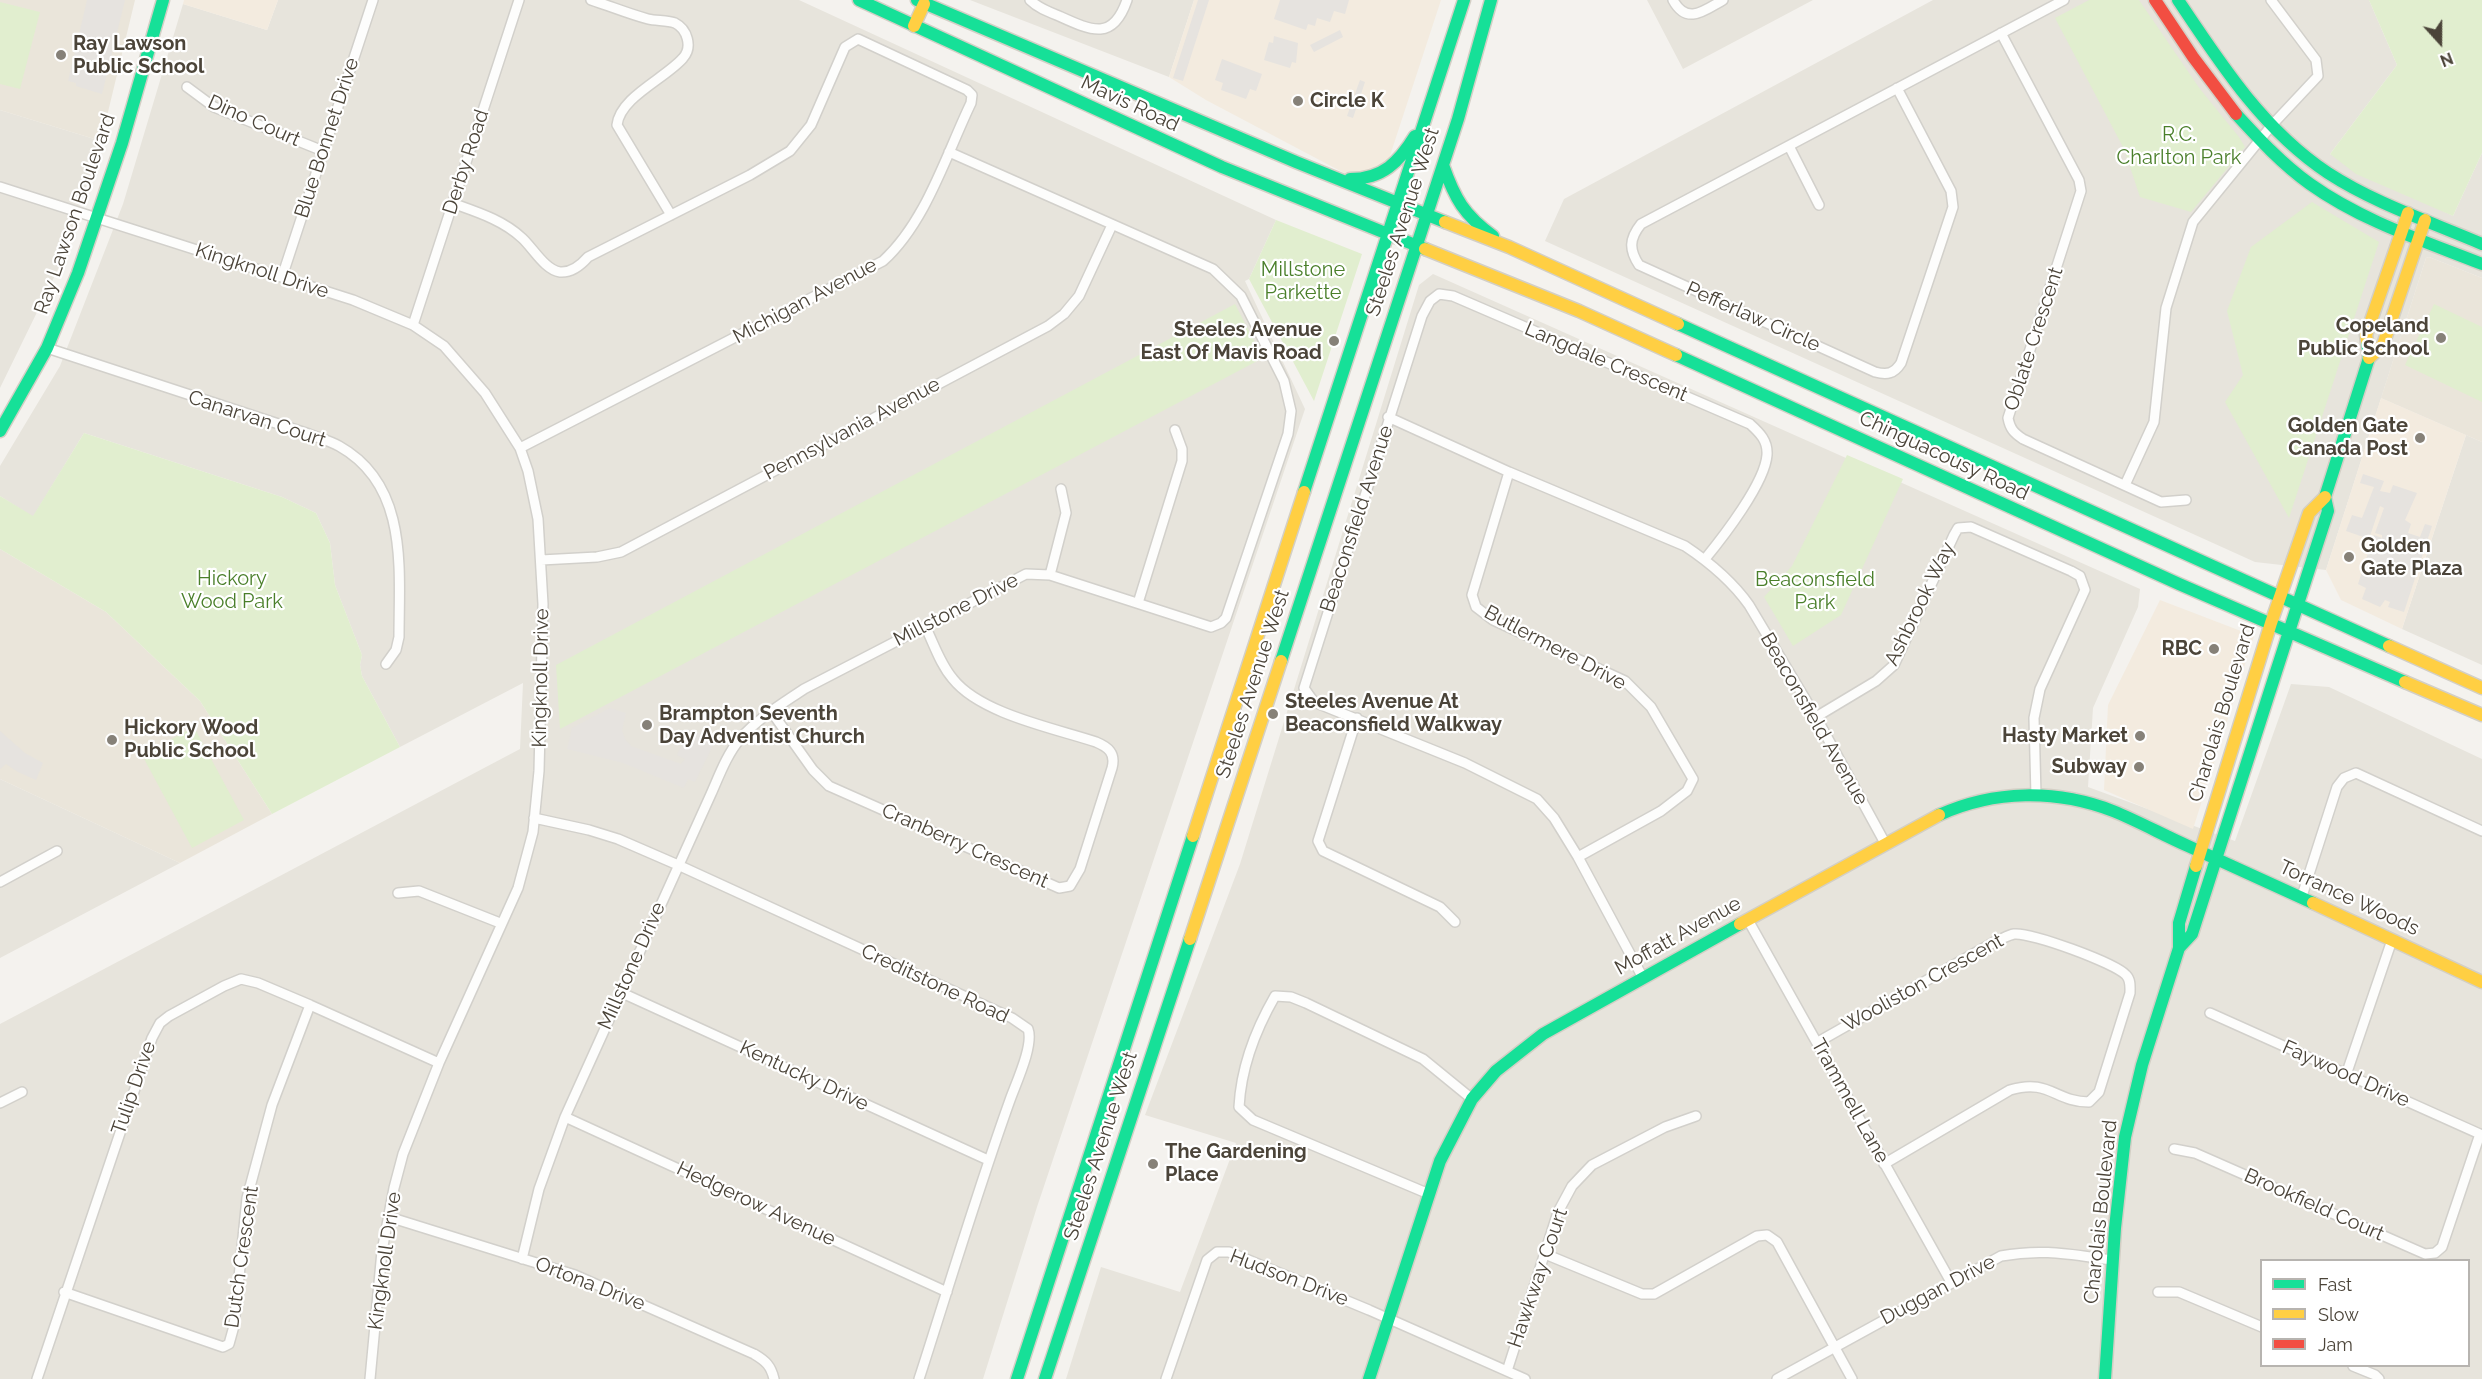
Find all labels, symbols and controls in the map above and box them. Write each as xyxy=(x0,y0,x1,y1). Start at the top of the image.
north arrow xyxy=(2410,12,2470,72)
place label: Ray Lawson Public School xyxy=(73,32,204,79)
marker: Ray Lawson Public School xyxy=(54,48,68,62)
text: N xyxy=(2438,48,2456,70)
street label: Blue Bonnet Drive xyxy=(290,55,364,221)
street label: Mavis Road xyxy=(1077,71,1183,137)
place label: Circle K xyxy=(1310,89,1384,113)
street label: Dino Court xyxy=(204,90,304,152)
marker: Circle K xyxy=(1291,94,1305,108)
street label: Derby Road xyxy=(438,106,494,218)
street label: Ray Lawson Boulevard xyxy=(29,111,121,317)
park label: R.C. Charlton Park xyxy=(2117,123,2241,170)
street label: Steeles Avenue West xyxy=(1361,125,1445,319)
street label: Kingknoll Drive xyxy=(192,238,332,304)
street label: Michigan Avenue xyxy=(729,253,881,349)
park label: Millstone Parkette xyxy=(1261,258,1345,305)
street label: Oblate Crescent xyxy=(1999,264,2069,414)
street label: Pefferlaw Circle xyxy=(1682,277,1824,357)
place label: Copeland Public School xyxy=(2298,314,2429,361)
street label: Langdale Crescent xyxy=(1521,317,1691,407)
place label: Steeles Avenue East Of Mavis Road xyxy=(1140,318,1322,365)
marker: Copeland Public School xyxy=(2434,331,2448,345)
marker: Steeles Avenue East Of Mavis Road xyxy=(1327,334,1341,348)
street label: Pennsylvania Avenue xyxy=(760,372,944,486)
street label: Canarvan Court xyxy=(185,385,329,453)
street label: Chinguacousy Road xyxy=(1855,406,2033,506)
place label: Golden Gate Canada Post xyxy=(2288,414,2408,461)
street label: Beaconsfield Avenue xyxy=(1315,423,1399,615)
marker: Golden Gate Canada Post xyxy=(2413,431,2427,445)
place label: Golden Gate Plaza xyxy=(2361,534,2463,581)
street label: Ashbrook Way xyxy=(1880,538,1960,670)
marker: Golden Gate Plaza xyxy=(2342,550,2356,564)
park label: Hickory Wood Park xyxy=(181,567,283,614)
street label: Millstone Drive xyxy=(889,568,1023,652)
park label: Beaconsfield Park xyxy=(1755,568,1875,615)
street label: Steeles Avenue West xyxy=(1211,587,1295,781)
street label: Butlermere Drive xyxy=(1480,600,1630,696)
street label: Kingknoll Drive xyxy=(528,608,554,748)
street label: Charolais Boulevard xyxy=(2184,621,2260,805)
street label: Beaconsfield Avenue xyxy=(1755,629,1873,809)
place label: RBC xyxy=(2161,637,2202,661)
marker: RBC xyxy=(2207,642,2221,656)
place label: Steeles Avenue At Beaconsfield Walkway xyxy=(1285,690,1502,737)
place label: Brampton Seventh Day Adventist Church xyxy=(659,702,865,749)
marker: Steeles Avenue At Beaconsfield Walkway xyxy=(1266,707,1280,721)
place label: Hickory Wood Public School xyxy=(124,716,258,763)
marker: Brampton Seventh Day Adventist Church xyxy=(640,718,654,732)
place label: Hasty Market xyxy=(2002,724,2128,748)
marker: Hasty Market xyxy=(2133,729,2147,743)
marker: Hickory Wood Public School xyxy=(105,733,119,747)
place label: Subway xyxy=(2052,755,2127,779)
marker: Subway xyxy=(2132,760,2146,774)
street label: Cranberry Crescent xyxy=(878,798,1052,894)
street label: Torrance Woods xyxy=(2275,855,2423,941)
street label: Moffatt Avenue xyxy=(1611,892,1745,980)
street label: Millstone Drive xyxy=(593,899,671,1033)
street label: Wooliston Crescent xyxy=(1838,929,2008,1037)
street label: Creditstone Road xyxy=(857,939,1013,1029)
street label: Trammell Lane xyxy=(1806,1035,1894,1167)
street label: Faywood Drive xyxy=(2279,1035,2413,1113)
street label: Kentucky Drive xyxy=(736,1036,872,1116)
street label: Tulip Drive xyxy=(107,1038,161,1138)
street label: Steeles Avenue West xyxy=(1059,1049,1143,1243)
street label: Charolais Boulevard xyxy=(2079,1119,2123,1305)
place label: The Gardening Place xyxy=(1165,1140,1307,1187)
street label: Hedgerow Avenue xyxy=(673,1157,839,1251)
marker: The Gardening Place xyxy=(1146,1157,1160,1171)
street label: Brookfield Court xyxy=(2240,1163,2388,1247)
street label: Dutch Crescent xyxy=(220,1184,264,1330)
street label: Kingknoll Drive xyxy=(363,1190,407,1332)
street label: Hawkway Court xyxy=(1503,1205,1573,1351)
street label: Hudson Drive xyxy=(1226,1244,1352,1312)
street label: Duggan Drive xyxy=(1877,1250,1999,1330)
street label: Ortona Drive xyxy=(532,1252,648,1316)
legend xyxy=(2260,1259,2470,1367)
text: Fast xyxy=(2318,1274,2352,1295)
text: Slow xyxy=(2318,1304,2359,1325)
text: Jam xyxy=(2318,1334,2353,1355)

